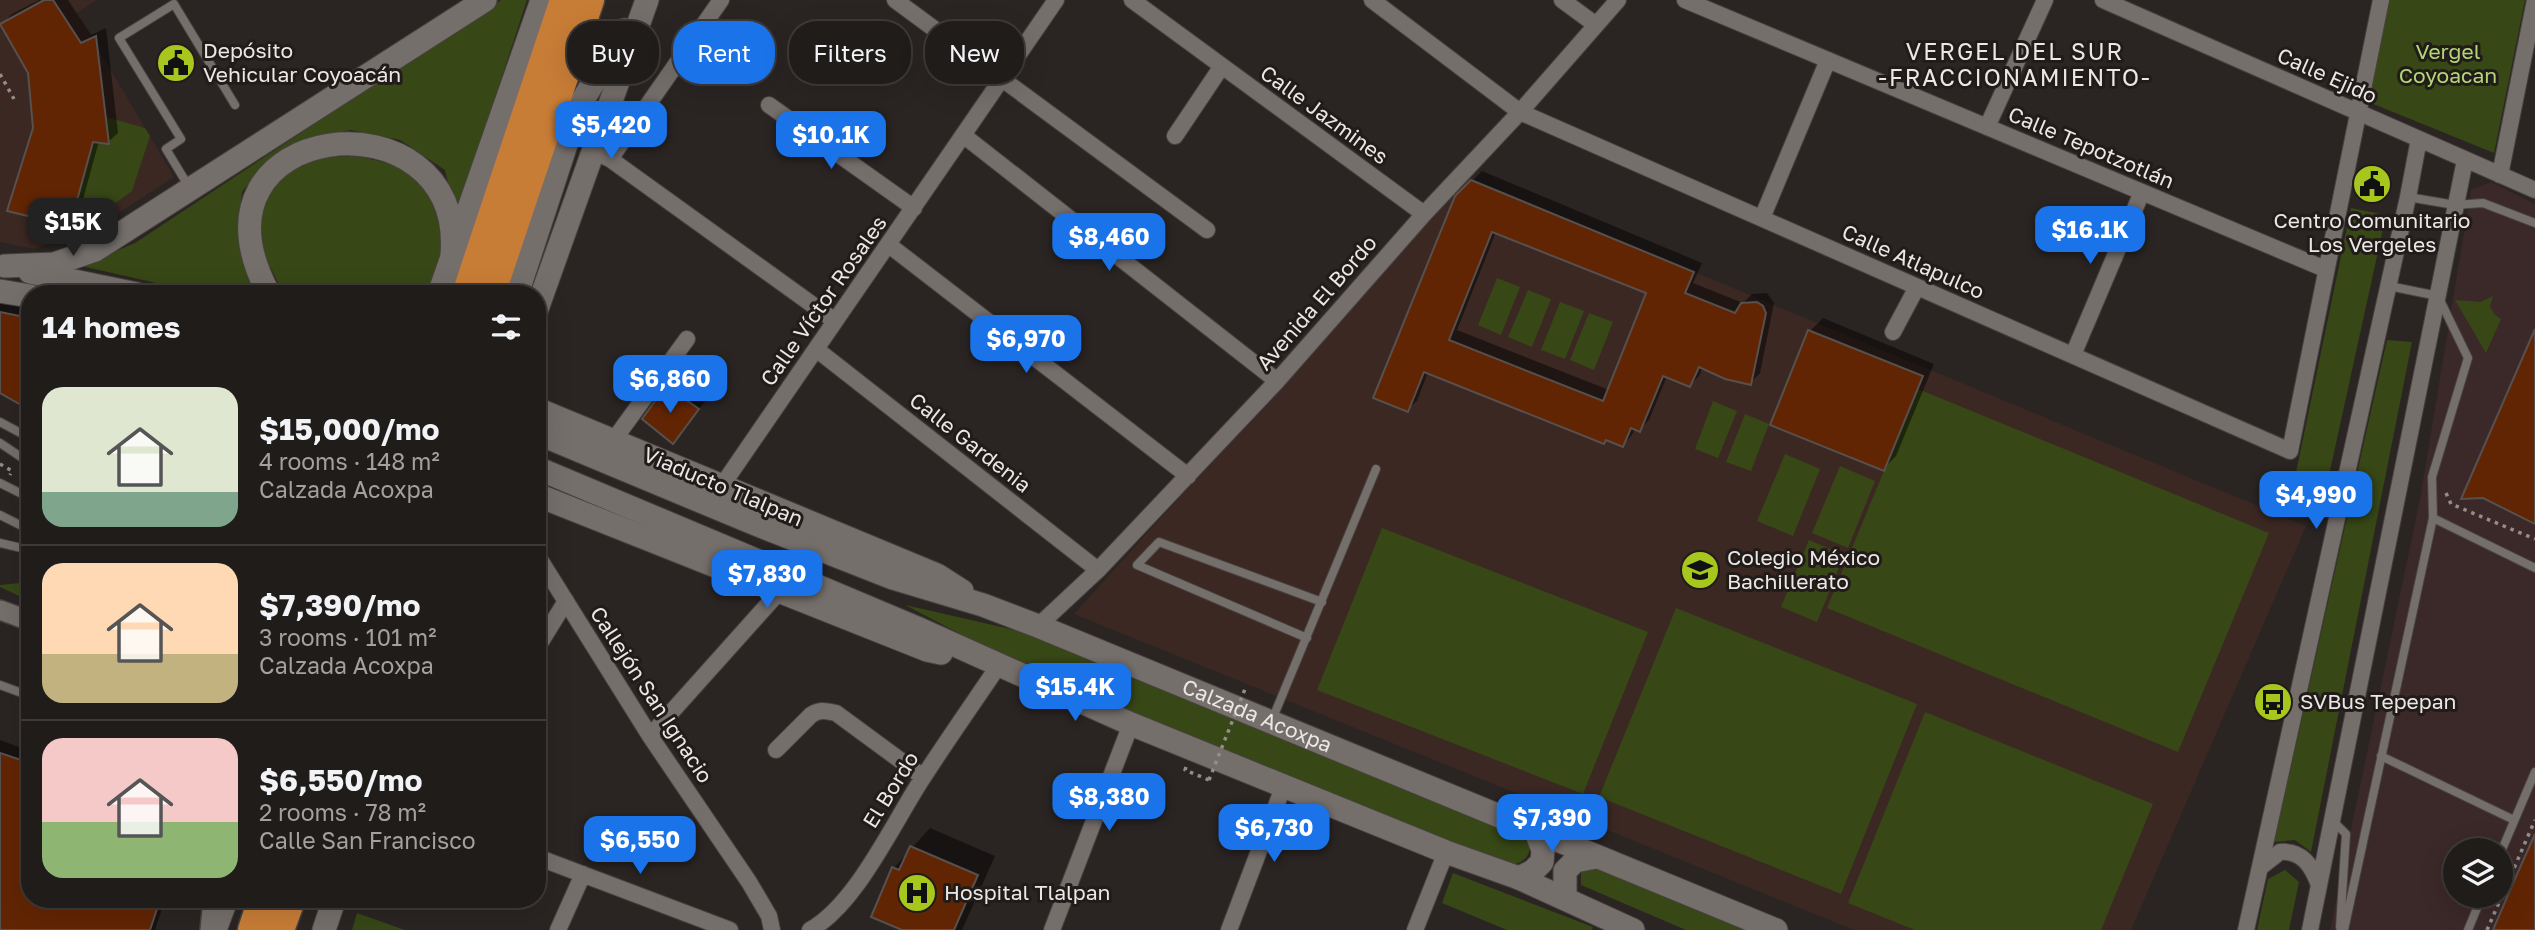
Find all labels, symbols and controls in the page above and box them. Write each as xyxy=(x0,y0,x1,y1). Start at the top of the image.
chip: Buy xyxy=(567,21,659,84)
chip: Rent xyxy=(673,21,775,84)
chip: Filters xyxy=(789,21,911,84)
chip: New xyxy=(925,21,1024,84)
place label: Depósito Vehicular Coyoacán xyxy=(203,37,401,87)
district label: VERGEL DEL SUR -FRACCIONAMIENTO- xyxy=(1878,37,2152,91)
park label: Vergel Coyoacan xyxy=(2399,38,2497,88)
public building icon: Depósito Vehicular Coyoacán xyxy=(155,42,197,84)
street label: Calle Ejido xyxy=(2274,42,2381,109)
street label: Calle Jazmines xyxy=(1256,59,1394,169)
street label: Calle Tepotzotlán xyxy=(2005,100,2178,194)
pin: $5,420 xyxy=(554,102,668,161)
text: $5,420 xyxy=(571,110,651,138)
pin: $10.1K xyxy=(774,111,888,171)
text: $10.1K xyxy=(792,120,870,148)
public building icon: Centro Comunitario Los Vergeles xyxy=(2351,163,2393,205)
pin: $15K xyxy=(32,198,114,258)
pin: $16.1K xyxy=(2033,206,2147,266)
text: $15K xyxy=(44,207,102,235)
place label: Centro Comunitario Los Vergeles xyxy=(2274,207,2470,257)
street label: Calle Víctor Rosales xyxy=(755,210,892,391)
pin: $8,460 xyxy=(1052,214,1166,273)
text: $16.1K xyxy=(2051,215,2129,243)
street label: Calle Atlapulco xyxy=(1838,218,1989,304)
text: $8,460 xyxy=(1068,222,1150,250)
street label: Avenida El Bordo xyxy=(1251,230,1382,375)
icon: filters xyxy=(487,308,525,346)
text: 14 homes xyxy=(42,309,181,345)
pin: $6,970 xyxy=(969,316,1083,375)
text: $6,970 xyxy=(986,324,1066,352)
pin: $6,860 xyxy=(613,356,727,415)
text: $6,860 xyxy=(629,364,711,392)
street label: Calle Gardenia xyxy=(905,387,1037,498)
text: $15,000/mo xyxy=(259,411,440,447)
icon: home xyxy=(98,415,182,499)
street label: Viaducto Tlalpan xyxy=(640,441,807,531)
text: 4 rooms · 148 m² xyxy=(259,447,440,475)
pin: $4,990 xyxy=(2259,472,2373,531)
text: Calzada Acoxpa xyxy=(259,475,434,503)
text: $4,990 xyxy=(2275,480,2357,508)
place label: Colegio México Bachillerato xyxy=(1727,544,1880,594)
school or university icon: Colegio México Bachillerato xyxy=(1679,549,1721,591)
pin: $7,830 xyxy=(710,550,824,610)
text: $7,830 xyxy=(727,559,807,587)
text: $7,390/mo xyxy=(259,587,421,623)
icon: home xyxy=(98,591,182,675)
street label: Callejón San Ignacio xyxy=(585,601,719,788)
text: 3 rooms · 101 m² xyxy=(259,623,436,651)
text: Calzada Acoxpa xyxy=(259,651,434,679)
pin: $15.4K xyxy=(1018,664,1132,723)
text: $15.4K xyxy=(1035,672,1115,700)
street label: Calzada Acoxpa xyxy=(1179,673,1336,758)
bus stop icon: SVBus Tepepan xyxy=(2252,681,2294,723)
place label: SVBus Tepepan xyxy=(2300,688,2456,714)
street label: El Bordo xyxy=(857,747,924,832)
text: $6,550/mo xyxy=(259,762,423,798)
icon: home xyxy=(98,766,182,850)
pin: $8,380 xyxy=(1052,774,1166,833)
text: $8,380 xyxy=(1068,782,1150,810)
pin: $7,390 xyxy=(1495,794,1609,854)
text: 2 rooms · 78 m² xyxy=(259,798,426,826)
text: $7,390 xyxy=(1513,803,1591,831)
pin: $6,730 xyxy=(1217,804,1331,864)
text: $6,730 xyxy=(1235,813,1313,841)
pin: $6,550 xyxy=(583,816,697,876)
text: $6,550 xyxy=(600,825,680,853)
text: Calle San Francisco xyxy=(259,826,476,854)
map controls xyxy=(2443,838,2513,908)
button: layers xyxy=(2443,838,2513,908)
hospital icon: Hospital Tlalpan xyxy=(896,872,938,914)
place label: Hospital Tlalpan xyxy=(944,879,1111,905)

